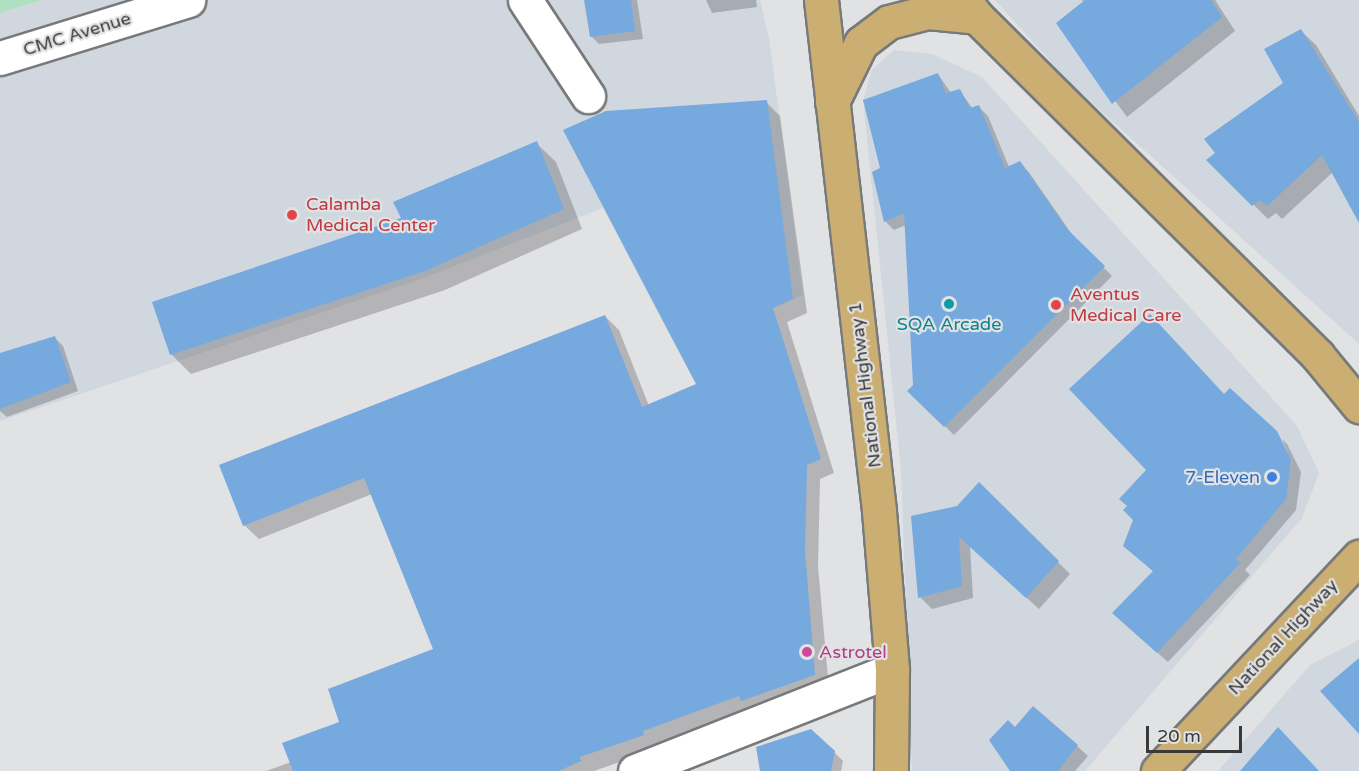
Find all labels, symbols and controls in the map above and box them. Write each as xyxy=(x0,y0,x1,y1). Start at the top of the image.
street label: CMC Avenue xyxy=(21,7,133,61)
place label: Calamba Medical Center xyxy=(306,194,435,236)
marker: Calamba Medical Center xyxy=(283,206,301,224)
place label: Aventus Medical Care xyxy=(1070,284,1181,326)
marker: Aventus Medical Care xyxy=(1047,296,1065,314)
marker: SQA Arcade xyxy=(942,297,956,311)
street label: National Highway 1 xyxy=(844,301,886,469)
place label: SQA Arcade xyxy=(897,313,1001,335)
place label: 7-Eleven xyxy=(1185,466,1260,488)
marker: 7-Eleven xyxy=(1265,470,1279,484)
street label: National Highway xyxy=(1224,575,1342,699)
place label: Astrotel xyxy=(819,641,887,663)
marker: Astrotel xyxy=(800,645,814,659)
scale bar xyxy=(1149,714,1245,752)
text: 20 m xyxy=(1157,725,1201,747)

